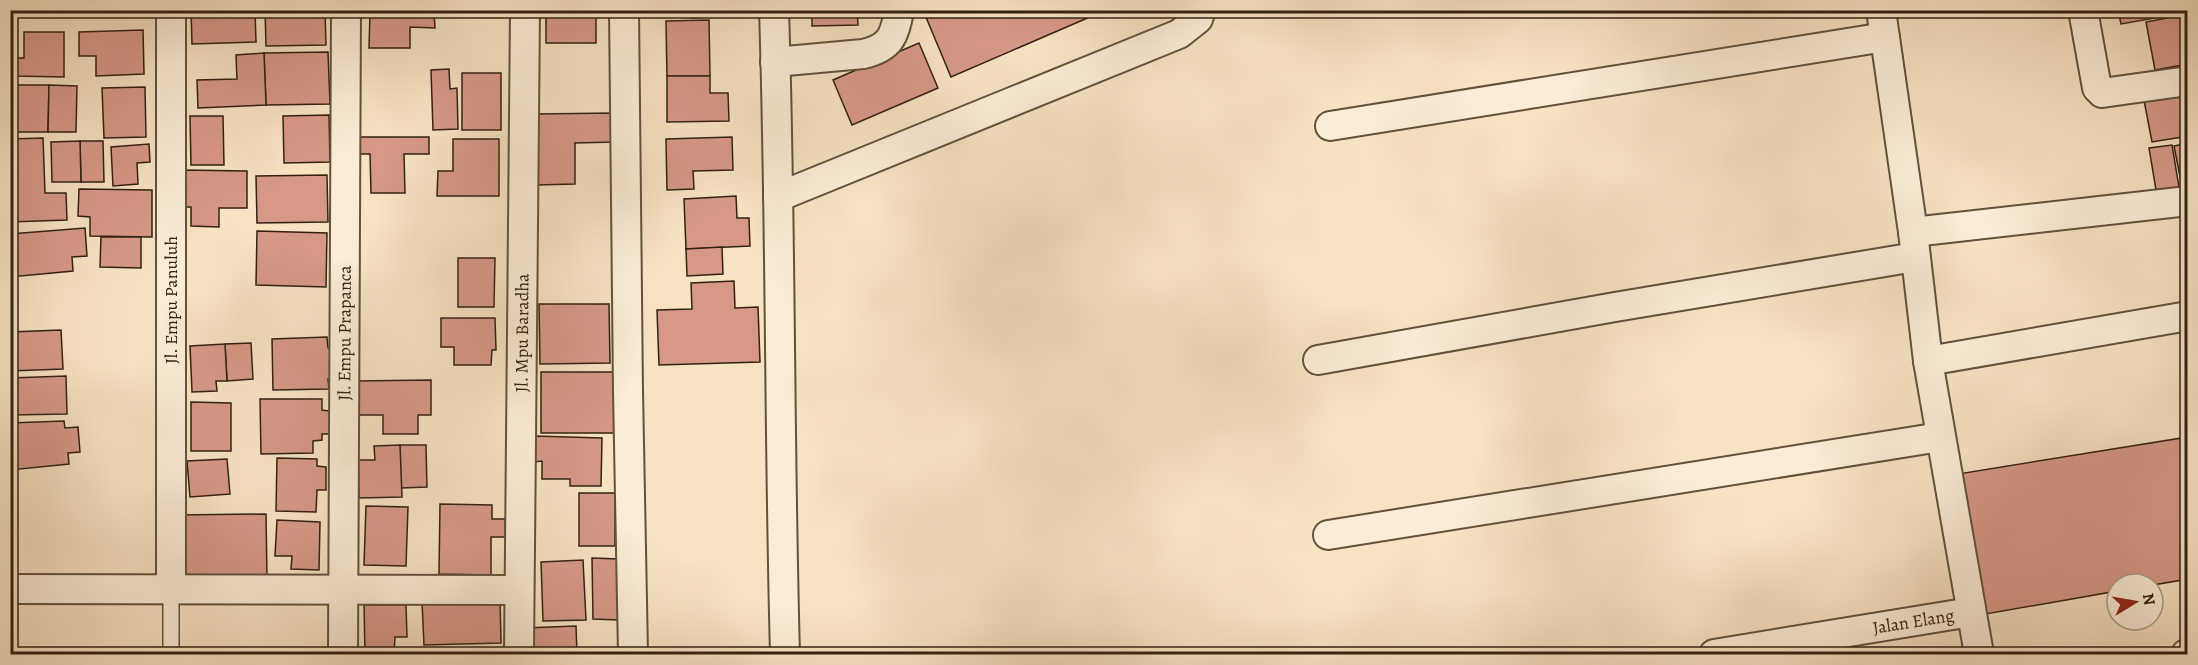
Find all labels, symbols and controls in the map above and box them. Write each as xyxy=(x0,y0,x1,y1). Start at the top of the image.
street label: Jl. Empu Panuluh xyxy=(159,236,183,364)
street label: Jl. Empu Prapanca xyxy=(332,265,357,401)
street label: Jl. Mpu Baradha xyxy=(509,273,535,393)
north arrow xyxy=(2105,572,2165,632)
text: N xyxy=(2137,592,2161,607)
street label: Jalan Elang xyxy=(1871,603,1956,640)

